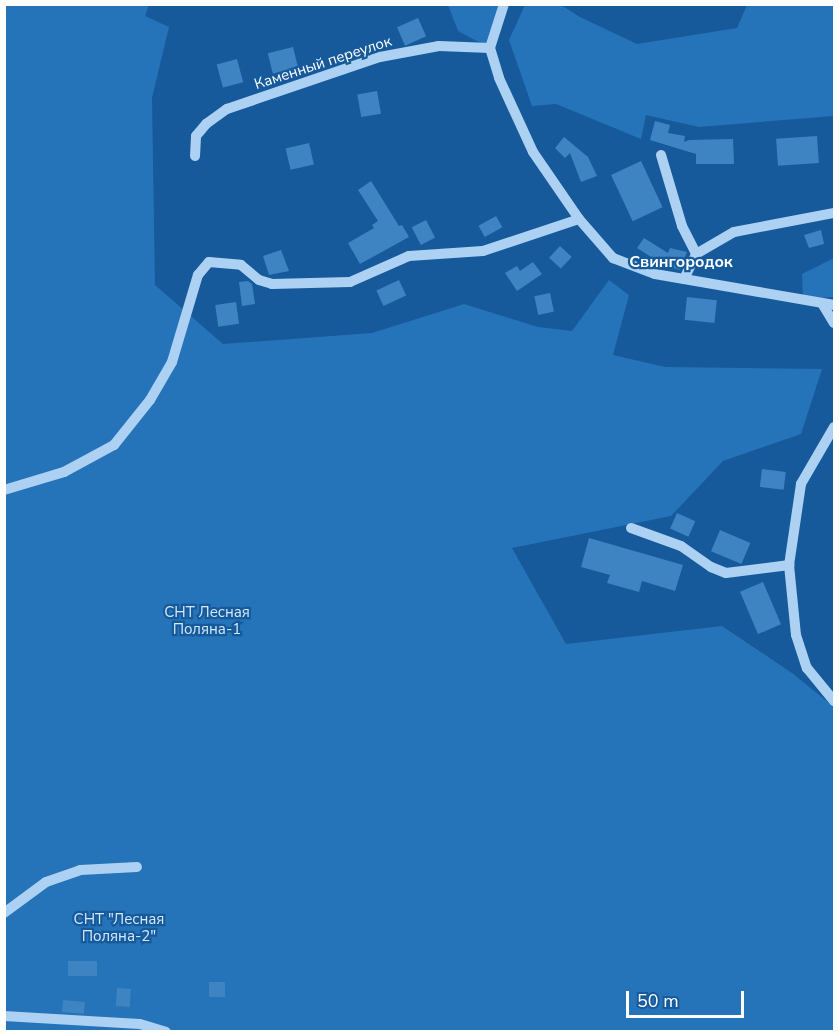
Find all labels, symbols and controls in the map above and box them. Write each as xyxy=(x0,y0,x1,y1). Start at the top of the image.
street label: Каменный переулок xyxy=(252,32,394,94)
district label: Свингородок xyxy=(629,252,733,272)
park label: СНТ Лесная Поляна-1 xyxy=(164,603,250,638)
park label: СНТ "Лесная Поляна-2" xyxy=(74,910,164,945)
scale bar xyxy=(629,979,748,1017)
text: 50 m xyxy=(637,989,679,1013)

